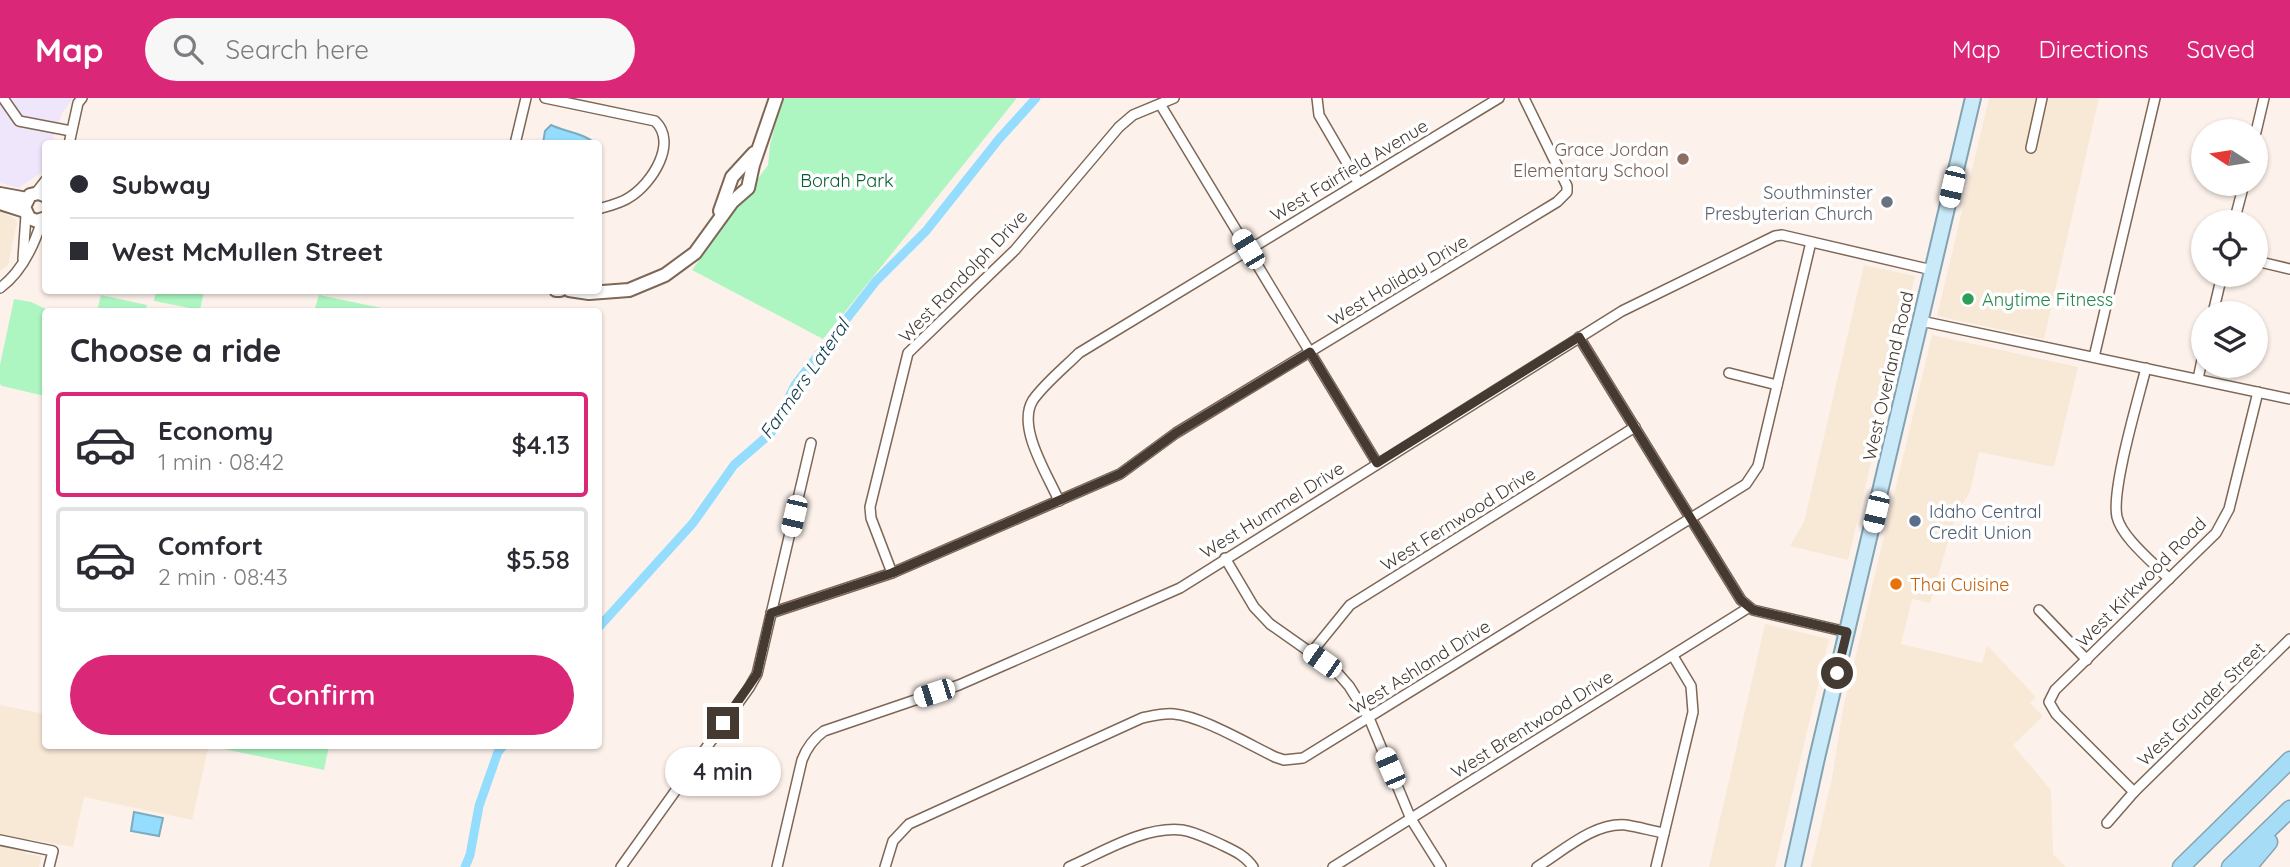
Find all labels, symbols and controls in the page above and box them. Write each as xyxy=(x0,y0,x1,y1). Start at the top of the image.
search box xyxy=(145,18,635,81)
text: Map xyxy=(35,29,103,70)
icon: search xyxy=(169,30,207,68)
text: Search here xyxy=(225,33,369,66)
text: Map xyxy=(1952,34,2001,64)
text: Directions xyxy=(2039,34,2149,64)
text: Saved xyxy=(2187,34,2255,64)
street label: West Fairfield Avenue xyxy=(1266,114,1432,226)
north arrow xyxy=(2191,119,2268,196)
map controls xyxy=(2191,119,2268,378)
place label: Grace Jordan Elementary School xyxy=(1513,138,1669,182)
marker: Grace Jordan Elementary School xyxy=(1675,151,1691,167)
car xyxy=(1938,164,1967,210)
text: Subway xyxy=(112,168,211,201)
park label: Borah Park xyxy=(800,169,894,192)
place label: Southminster Presbyterian Church xyxy=(1705,181,1873,225)
marker: Southminster Presbyterian Church xyxy=(1879,194,1895,210)
street label: West Randolph Drive xyxy=(894,205,1032,347)
button: locate xyxy=(2191,210,2268,287)
car xyxy=(1229,226,1268,272)
street label: West Holiday Drive xyxy=(1324,229,1472,331)
text: West McMullen Street xyxy=(112,235,383,268)
place label: Anytime Fitness xyxy=(1982,288,2113,311)
street label: West Overland Road xyxy=(1857,289,1919,463)
marker: Anytime Fitness xyxy=(1960,291,1976,307)
button: layers xyxy=(2191,301,2268,378)
water label: Farmers Lateral xyxy=(754,312,856,443)
text: Choose a ride xyxy=(70,330,282,370)
icon: car xyxy=(74,413,137,476)
text: Economy xyxy=(158,414,273,447)
text: $4.13 xyxy=(512,428,570,461)
text: 1 min · 08:42 xyxy=(158,447,284,476)
street label: West Hummel Drive xyxy=(1196,456,1348,564)
street label: West Fernwood Drive xyxy=(1376,462,1540,576)
car xyxy=(1862,489,1891,535)
car xyxy=(780,493,809,539)
place label: Idaho Central Credit Union xyxy=(1929,500,2042,544)
street label: West Kirkwood Road xyxy=(2071,512,2211,652)
marker: Idaho Central Credit Union xyxy=(1907,513,1923,529)
icon: car xyxy=(74,528,137,591)
text: Comfort xyxy=(158,529,263,562)
text: $5.58 xyxy=(506,543,570,576)
text: 2 min · 08:43 xyxy=(158,562,288,591)
place label: Thai Cuisine xyxy=(1910,573,2010,596)
marker: Thai Cuisine xyxy=(1888,576,1904,592)
street label: West Ashland Drive xyxy=(1345,614,1495,720)
street label: West Grunder Street xyxy=(2132,637,2270,771)
car xyxy=(1299,640,1346,682)
button: Confirm xyxy=(70,655,574,735)
route start xyxy=(1821,657,1853,689)
street label: West Brentwood Drive xyxy=(1447,665,1617,783)
car xyxy=(911,677,958,709)
route end xyxy=(707,707,739,739)
car xyxy=(1373,745,1408,791)
callout: 4 min xyxy=(665,748,781,796)
text: 4 min xyxy=(693,757,753,786)

